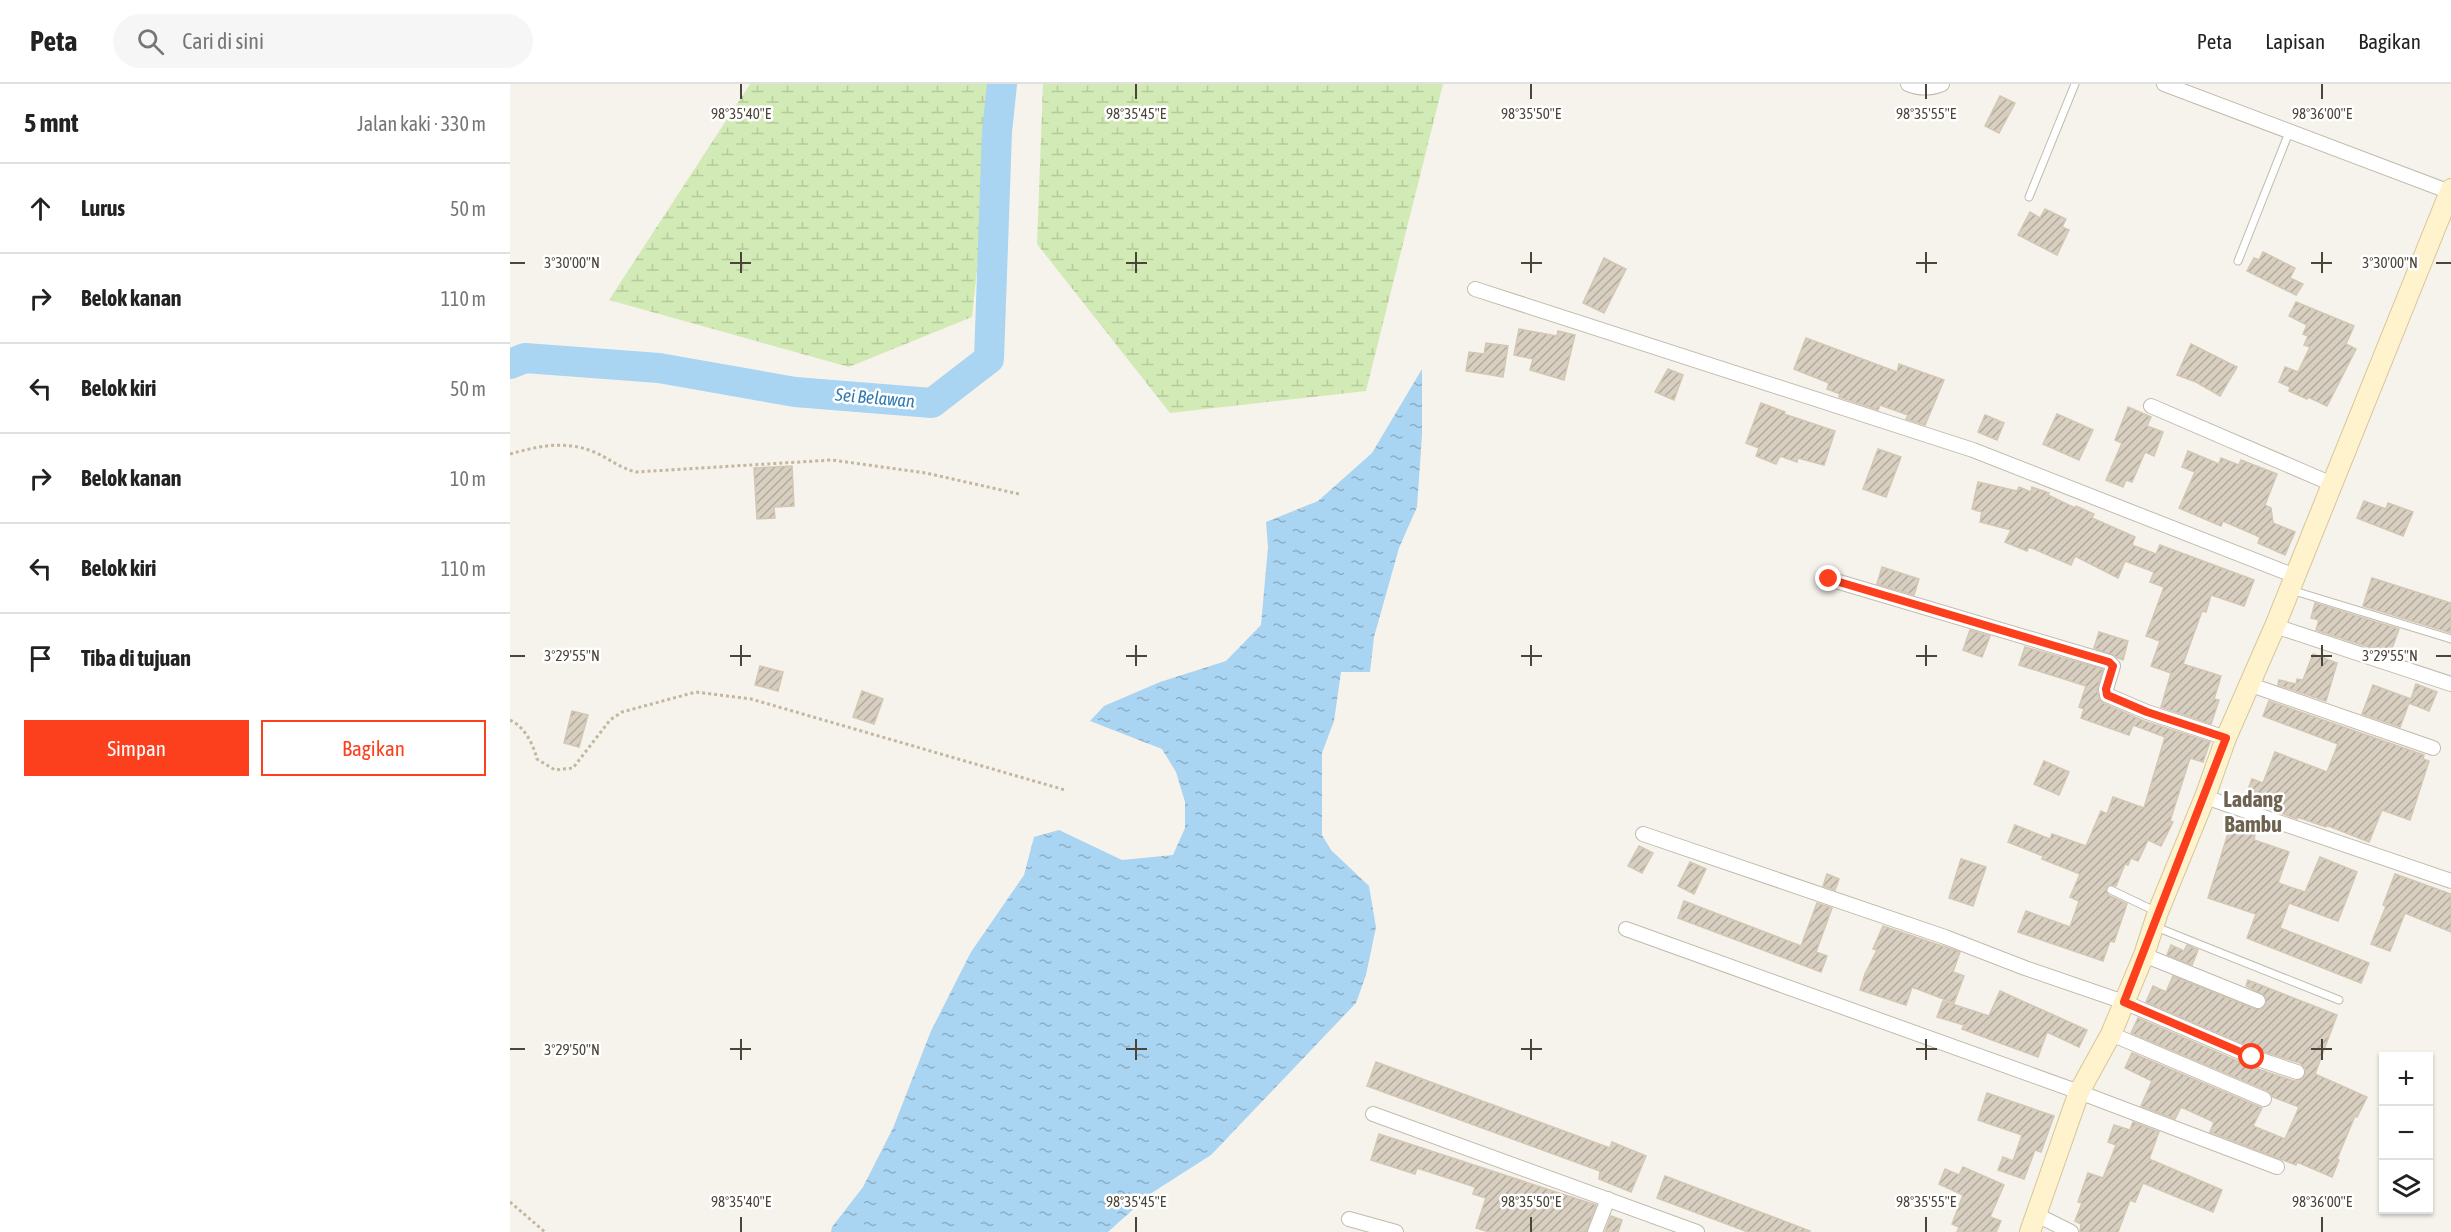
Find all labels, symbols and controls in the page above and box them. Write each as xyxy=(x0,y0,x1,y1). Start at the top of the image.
search box xyxy=(113,14,533,68)
text: Peta xyxy=(30,25,77,57)
icon: search xyxy=(134,25,167,58)
text: Cari di sini xyxy=(182,28,264,54)
text: Peta xyxy=(2197,29,2232,53)
text: Lapisan xyxy=(2265,29,2325,53)
text: Bagikan xyxy=(2358,29,2421,53)
text: 98°35'40"E xyxy=(711,105,772,122)
text: 98°35'45"E xyxy=(1106,105,1167,122)
text: 98°35'50"E xyxy=(1501,105,1562,122)
text: 98°35'55"E xyxy=(1896,105,1957,122)
text: 98°36'00"E xyxy=(2292,105,2353,122)
text: 5 mnt xyxy=(24,108,79,138)
text: Jalan kaki · 330 m xyxy=(357,112,486,135)
icon: ahead xyxy=(24,192,57,225)
text: Lurus xyxy=(81,195,125,221)
text: 50 m xyxy=(450,197,486,220)
text: 3°30'00"N xyxy=(544,254,600,271)
text: 3°30'00"N xyxy=(2362,254,2418,271)
icon: right xyxy=(24,282,57,315)
text: Belok kanan xyxy=(81,285,182,311)
text: 110 m xyxy=(441,287,486,310)
icon: left xyxy=(24,372,57,405)
text: Belok kiri xyxy=(81,375,156,401)
text: 50 m xyxy=(450,377,486,400)
water label: Sei Belawan xyxy=(833,383,916,411)
icon: right xyxy=(24,462,57,495)
text: Belok kanan xyxy=(81,465,182,491)
text: 10 m xyxy=(450,467,486,490)
icon: left xyxy=(24,552,57,585)
text: Belok kiri xyxy=(81,555,156,581)
text: 110 m xyxy=(441,557,486,580)
route end xyxy=(1815,565,1841,591)
icon: arrive xyxy=(24,642,57,675)
text: Tiba di tujuan xyxy=(81,645,191,671)
text: 3°29'55"N xyxy=(544,647,600,664)
text: 3°29'55"N xyxy=(2362,647,2418,664)
button: Simpan xyxy=(24,720,249,776)
button: Bagikan xyxy=(261,720,486,776)
district label: Ladang Bambu xyxy=(2223,786,2283,837)
text: 3°29'50"N xyxy=(544,1041,600,1058)
route start xyxy=(2238,1043,2264,1069)
map controls xyxy=(2379,1052,2433,1214)
button: + xyxy=(2379,1052,2433,1106)
button: − xyxy=(2379,1106,2433,1160)
button: layers xyxy=(2379,1160,2433,1214)
text: 98°35'40"E xyxy=(711,1193,772,1210)
text: 98°35'45"E xyxy=(1106,1193,1167,1210)
text: 98°35'50"E xyxy=(1501,1193,1562,1210)
text: 98°35'55"E xyxy=(1896,1193,1957,1210)
text: 98°36'00"E xyxy=(2292,1193,2353,1210)

